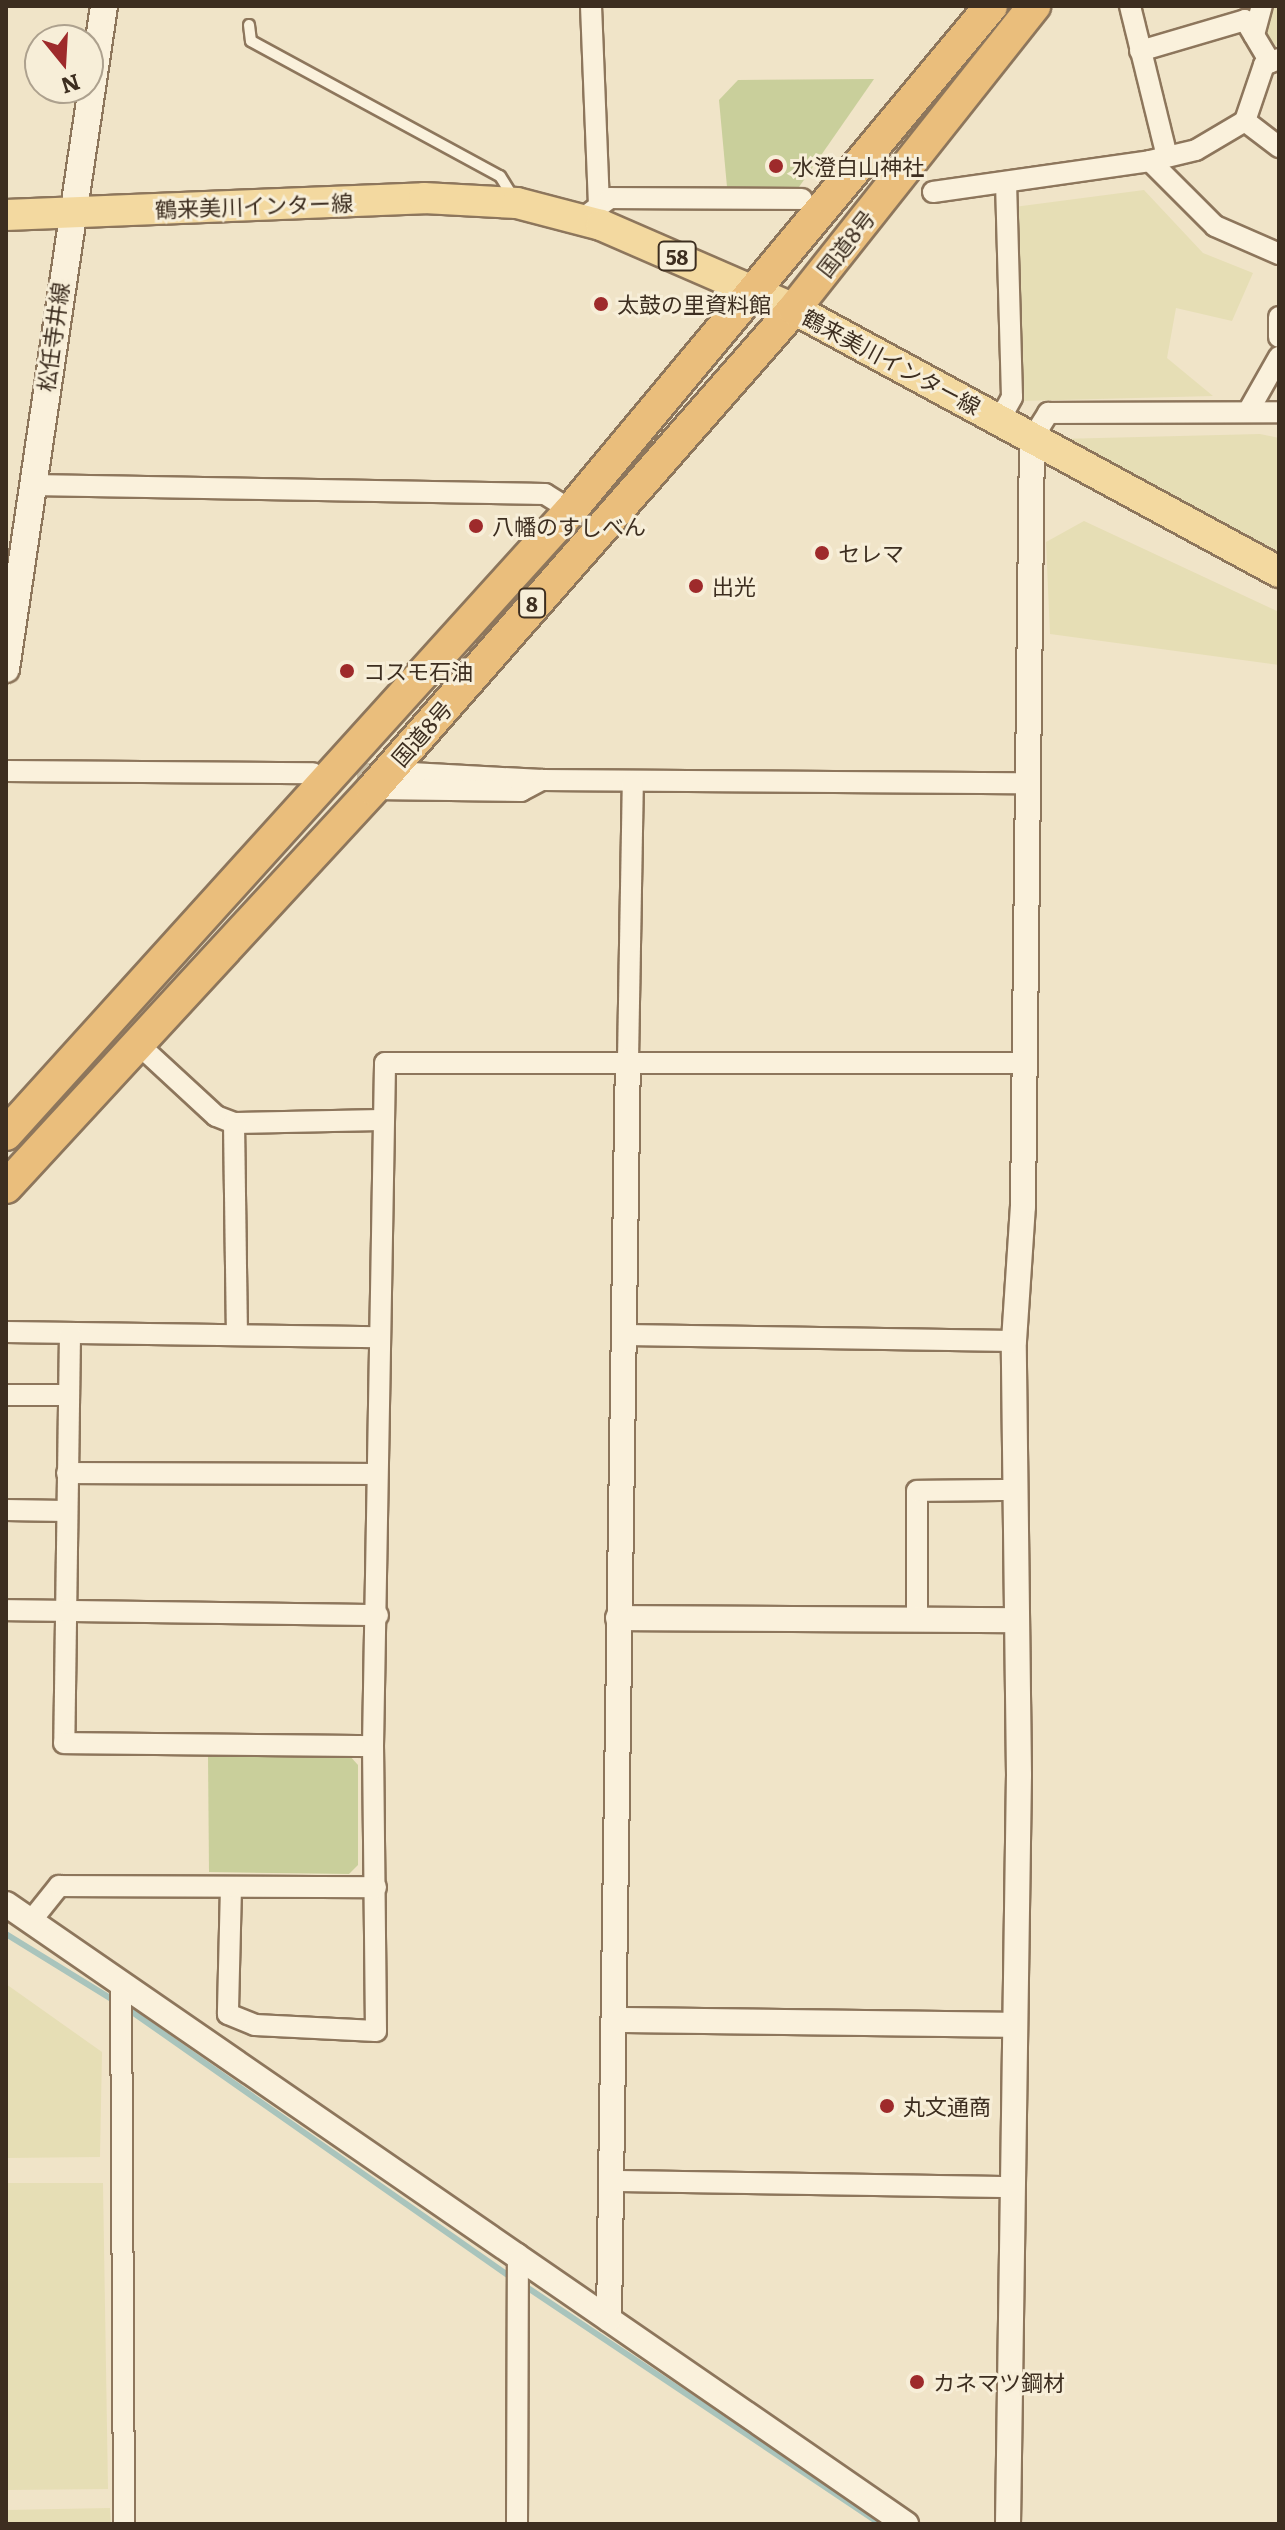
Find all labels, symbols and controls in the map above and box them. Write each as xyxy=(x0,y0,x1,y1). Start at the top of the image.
north arrow xyxy=(24,24,104,104)
text: N xyxy=(57,67,85,104)
place label: 水澄白山神社 xyxy=(792,153,924,179)
marker: 水澄白山神社 xyxy=(767,157,785,175)
street label: 鶴来美川インター線 xyxy=(155,188,353,222)
street label: 国道8号 xyxy=(811,204,879,282)
road number: 58 xyxy=(657,240,697,272)
street label: 松任寺井線 xyxy=(31,281,73,393)
place label: 太鼓の里資料館 xyxy=(617,291,771,317)
marker: 太鼓の里資料館 xyxy=(592,295,610,313)
street label: 鶴来美川インター線 xyxy=(798,303,986,419)
place label: 八幡のすしべん xyxy=(492,513,646,539)
marker: 八幡のすしべん xyxy=(467,517,485,535)
place label: セレマ xyxy=(838,540,904,566)
marker: セレマ xyxy=(813,544,831,562)
place label: 出光 xyxy=(712,573,756,599)
marker: 出光 xyxy=(687,577,705,595)
road number: 8 xyxy=(518,587,546,619)
place label: コスモ石油 xyxy=(363,658,473,684)
marker: コスモ石油 xyxy=(338,662,356,680)
street label: 国道8号 xyxy=(385,695,457,771)
place label: 丸文通商 xyxy=(903,2093,991,2119)
marker: 丸文通商 xyxy=(878,2097,896,2115)
place label: カネマツ鋼材 xyxy=(933,2369,1065,2395)
marker: カネマツ鋼材 xyxy=(908,2373,926,2391)

